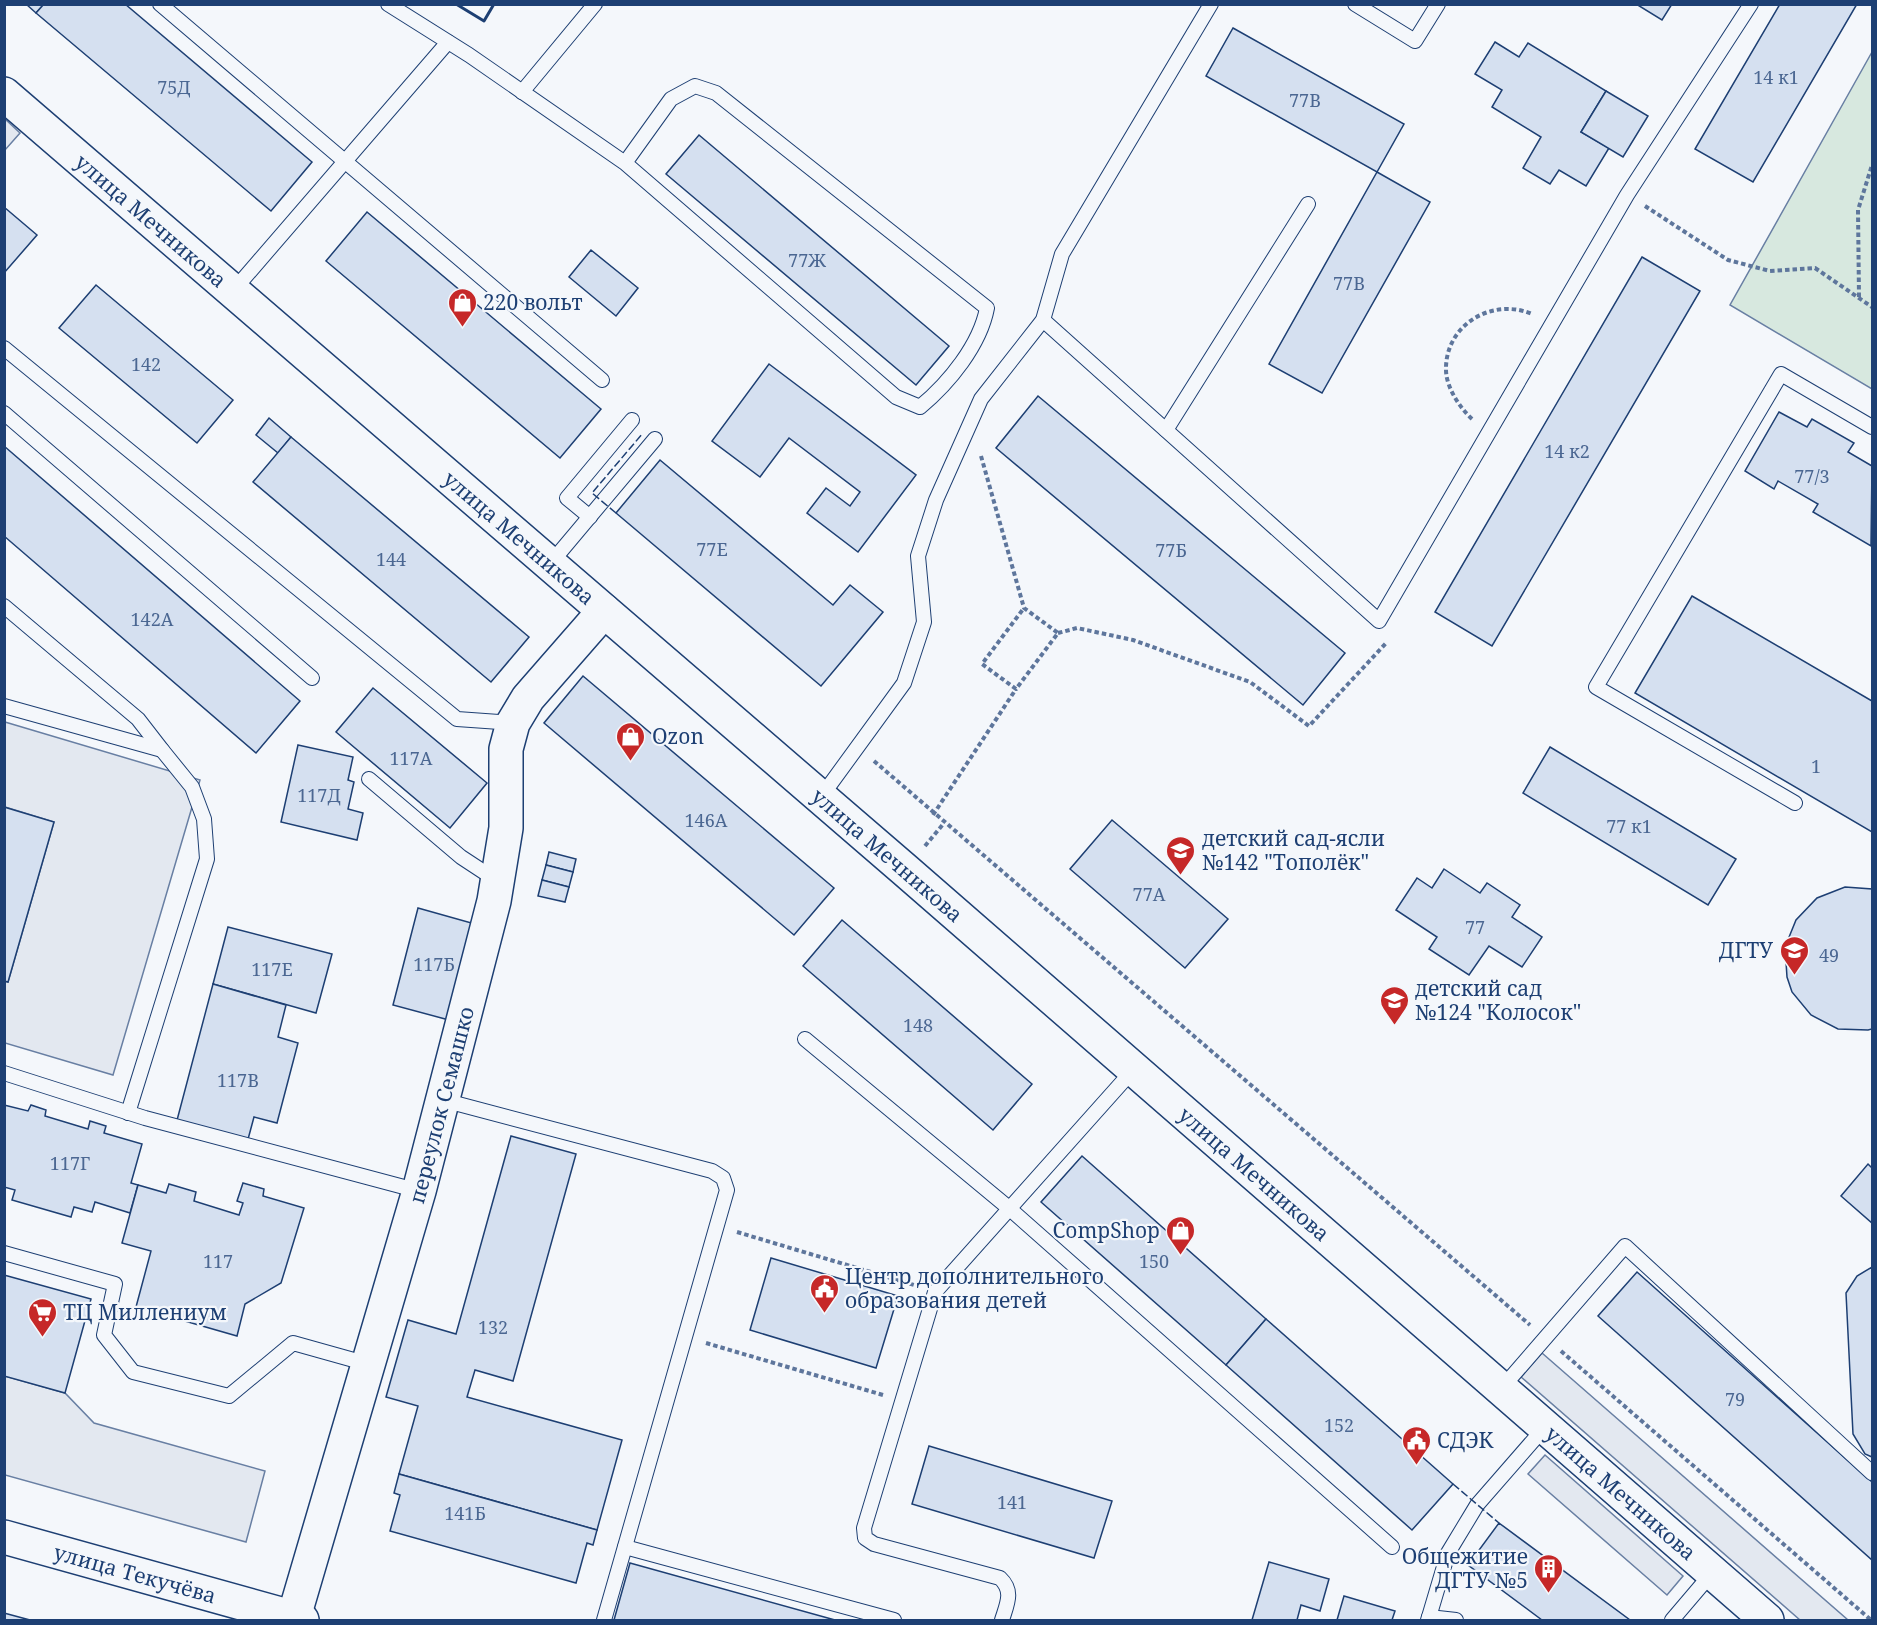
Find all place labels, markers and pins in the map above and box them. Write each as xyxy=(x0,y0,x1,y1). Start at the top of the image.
shop icon: 220 вольт xyxy=(446,286,478,328)
place label: 220 вольт xyxy=(483,288,583,316)
shop icon: Ozon xyxy=(615,720,647,762)
place label: Ozon xyxy=(652,722,704,750)
place label: детский сад-ясли №142 "Тополёк" xyxy=(1202,824,1385,876)
school or university icon: детский сад-ясли №142 "Тополёк" xyxy=(1165,834,1197,876)
school or university icon: ДГТУ xyxy=(1778,934,1810,976)
place label: ДГТУ xyxy=(1719,936,1773,964)
place label: детский сад №124 "Колосок" xyxy=(1415,974,1581,1026)
school or university icon: детский сад №124 "Колосок" xyxy=(1378,984,1410,1026)
shop icon: CompShop xyxy=(1165,1214,1197,1256)
place label: CompShop xyxy=(1052,1216,1160,1244)
place label: Центр дополнительного образования детей xyxy=(845,1262,1104,1314)
public building icon: Центр дополнительного образования детей xyxy=(808,1272,840,1314)
supermarket icon: ТЦ Миллениум xyxy=(26,1296,58,1338)
place label: ТЦ Миллениум xyxy=(63,1298,227,1326)
public building icon: СДЭК xyxy=(1400,1424,1432,1466)
place label: СДЭК xyxy=(1437,1426,1494,1454)
place label: Общежитие ДГТУ №5 xyxy=(1402,1542,1528,1594)
building icon: Общежитие ДГТУ №5 xyxy=(1533,1552,1565,1594)

